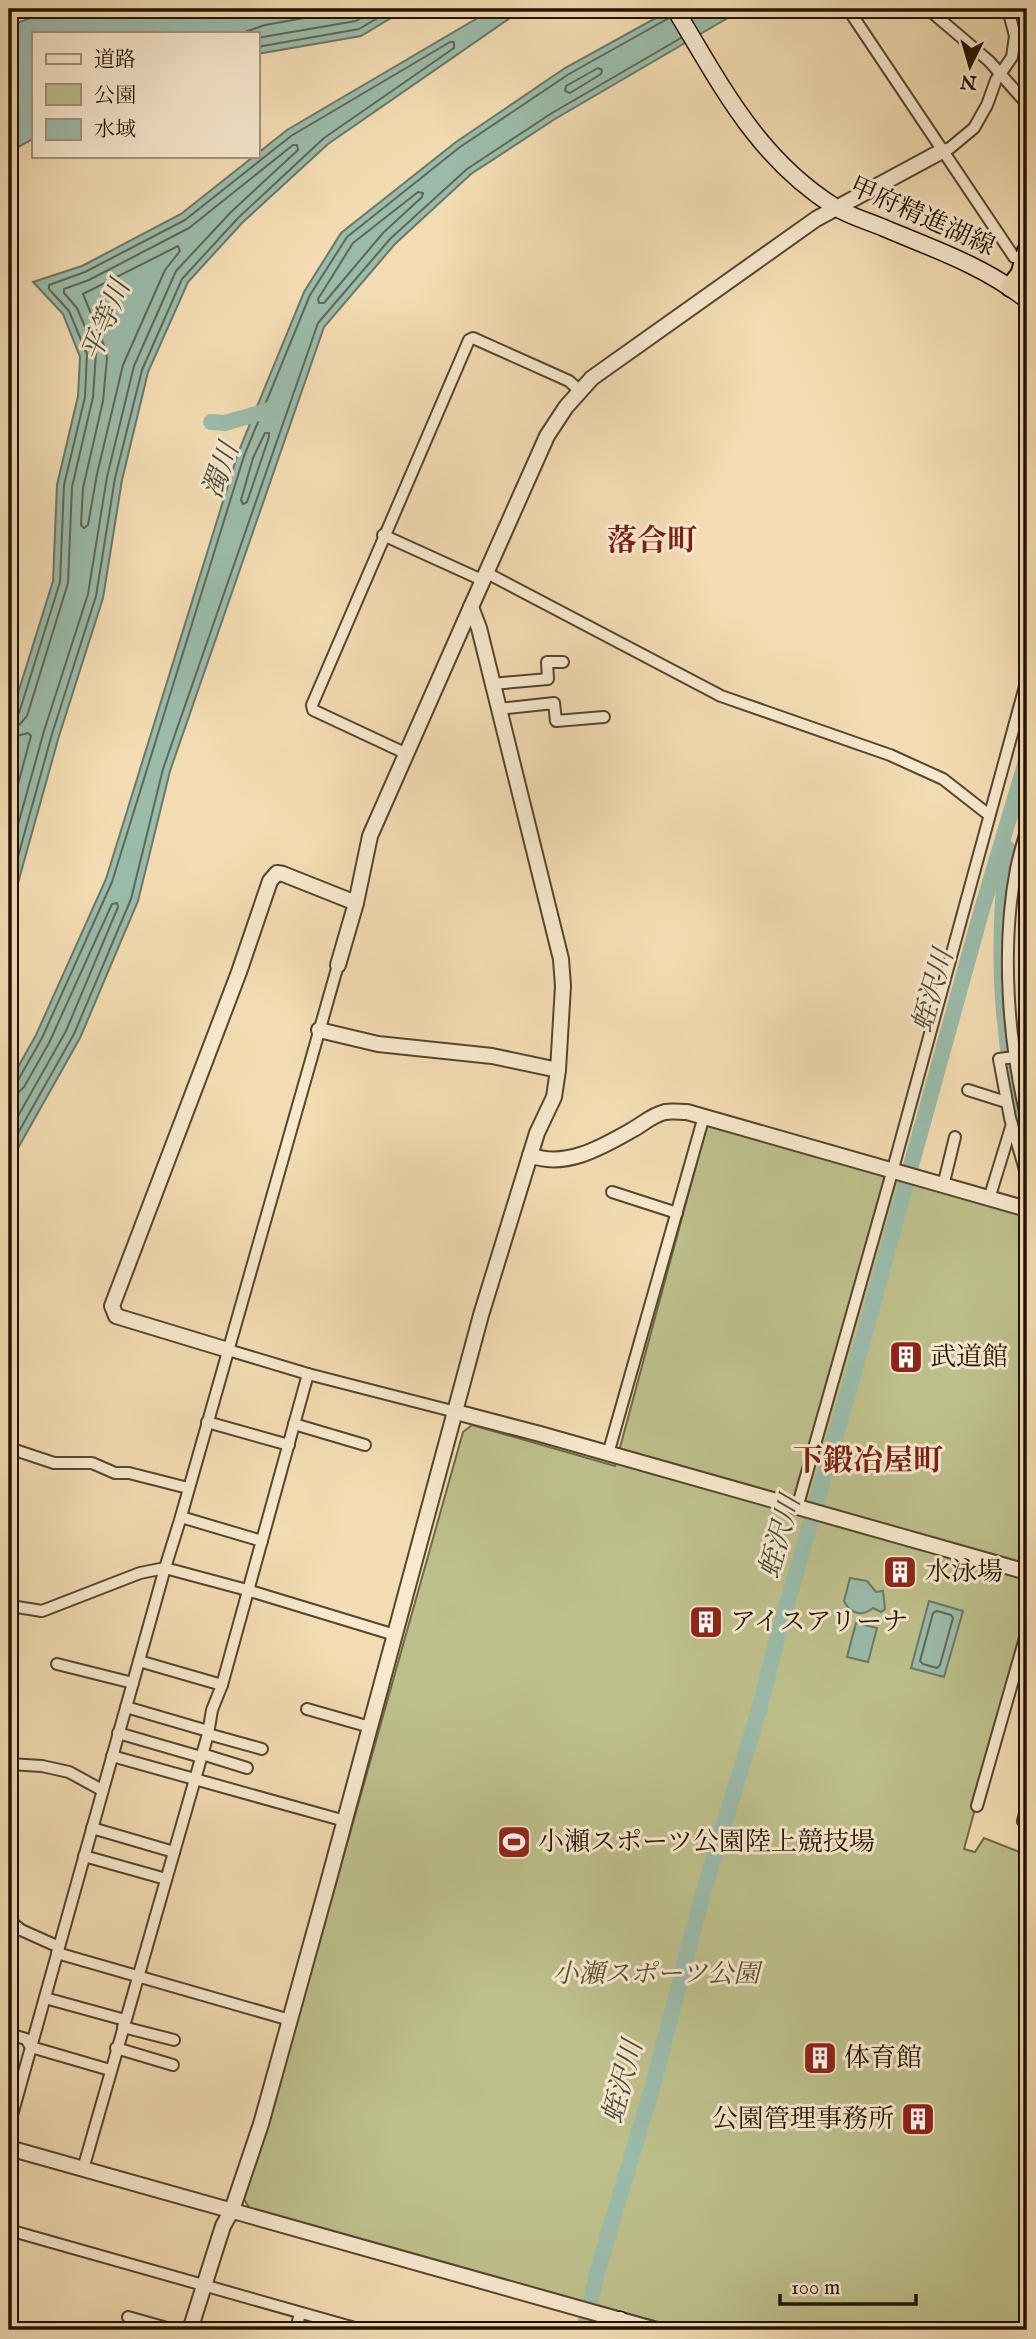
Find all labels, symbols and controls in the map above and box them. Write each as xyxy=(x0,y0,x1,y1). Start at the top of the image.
legend xyxy=(32,32,259,158)
north arrow xyxy=(934,32,1004,102)
text: 道路 xyxy=(94,47,136,74)
text: N xyxy=(959,68,979,94)
text: 公園 xyxy=(94,83,136,110)
text: 水域 xyxy=(94,117,136,144)
street label: 甲府精進湖線 xyxy=(844,170,1000,264)
water label: 平等川 xyxy=(75,273,140,367)
water label: 濁川 xyxy=(196,436,249,503)
district label: 落合町 xyxy=(607,523,697,561)
water label: 蛭沢川 xyxy=(906,943,963,1036)
building icon: 武道館 xyxy=(887,1338,925,1376)
place label: 武道館 xyxy=(930,1341,1008,1374)
district label: 下鍛冶屋町 xyxy=(793,1443,943,1481)
water label: 蛭沢川 xyxy=(753,1489,810,1582)
building icon: 水泳場 xyxy=(881,1553,919,1591)
place label: 水泳場 xyxy=(925,1556,1003,1589)
building icon: アイスアリーナ xyxy=(687,1603,725,1641)
place label: アイスアリーナ xyxy=(730,1606,908,1639)
sports icon: 小瀬スポーツ公園陸上競技場 xyxy=(495,1823,533,1861)
place label: 小瀬スポーツ公園陸上競技場 xyxy=(538,1826,875,1859)
park label: 小瀬スポーツ公園 xyxy=(553,1958,763,1991)
water label: 蛭沢川 xyxy=(596,2034,653,2127)
building icon: 体育館 xyxy=(801,2039,839,2077)
place label: 体育館 xyxy=(844,2042,922,2075)
building icon: 公園管理事務所 xyxy=(899,2100,937,2138)
place label: 公園管理事務所 xyxy=(712,2103,894,2136)
scale bar xyxy=(780,2262,917,2306)
text: 100 m xyxy=(791,2275,840,2302)

